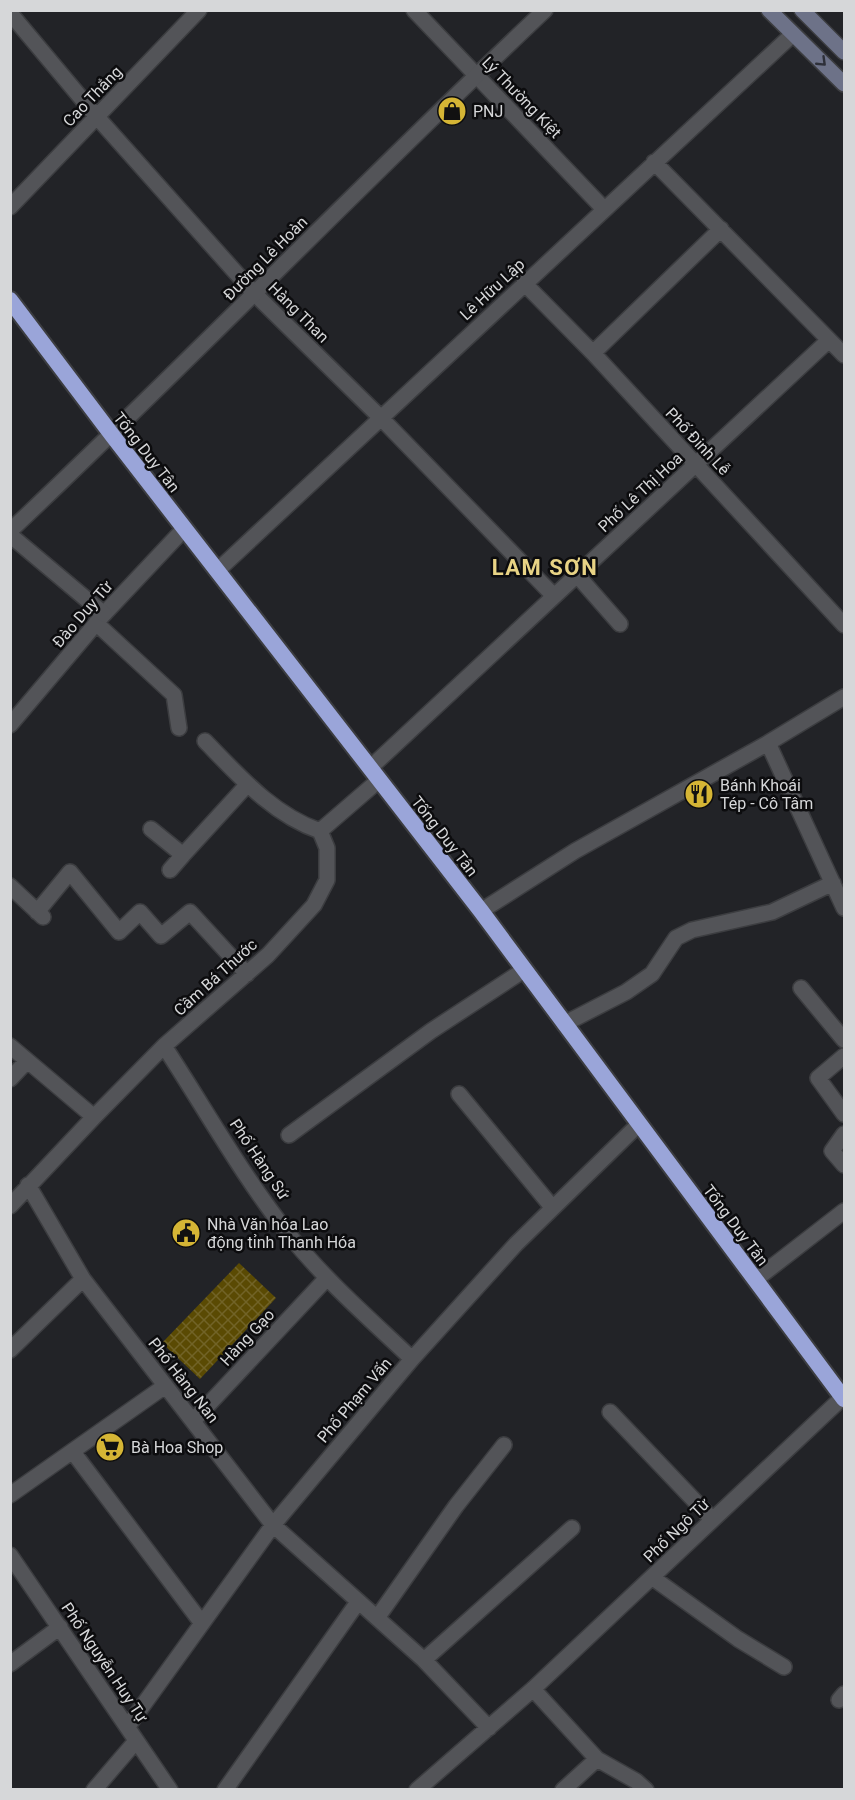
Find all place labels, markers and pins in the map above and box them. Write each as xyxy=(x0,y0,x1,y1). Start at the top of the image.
shop icon: PNJ xyxy=(436,95,468,127)
place label: PNJ xyxy=(473,102,503,121)
place label: Bánh Khoái Tép - Cô Tâm xyxy=(720,776,813,813)
restaurant icon: Bánh Khoái Tép - Cô Tâm xyxy=(683,778,715,810)
place label: Nhà Văn hóa Lao động tỉnh Thanh Hóa xyxy=(207,1215,356,1252)
public building icon: Nhà Văn hóa Lao động tỉnh Thanh Hóa xyxy=(170,1217,202,1249)
supermarket icon: Bà Hoa Shop xyxy=(94,1431,126,1463)
place label: Bà Hoa Shop xyxy=(131,1438,223,1457)

